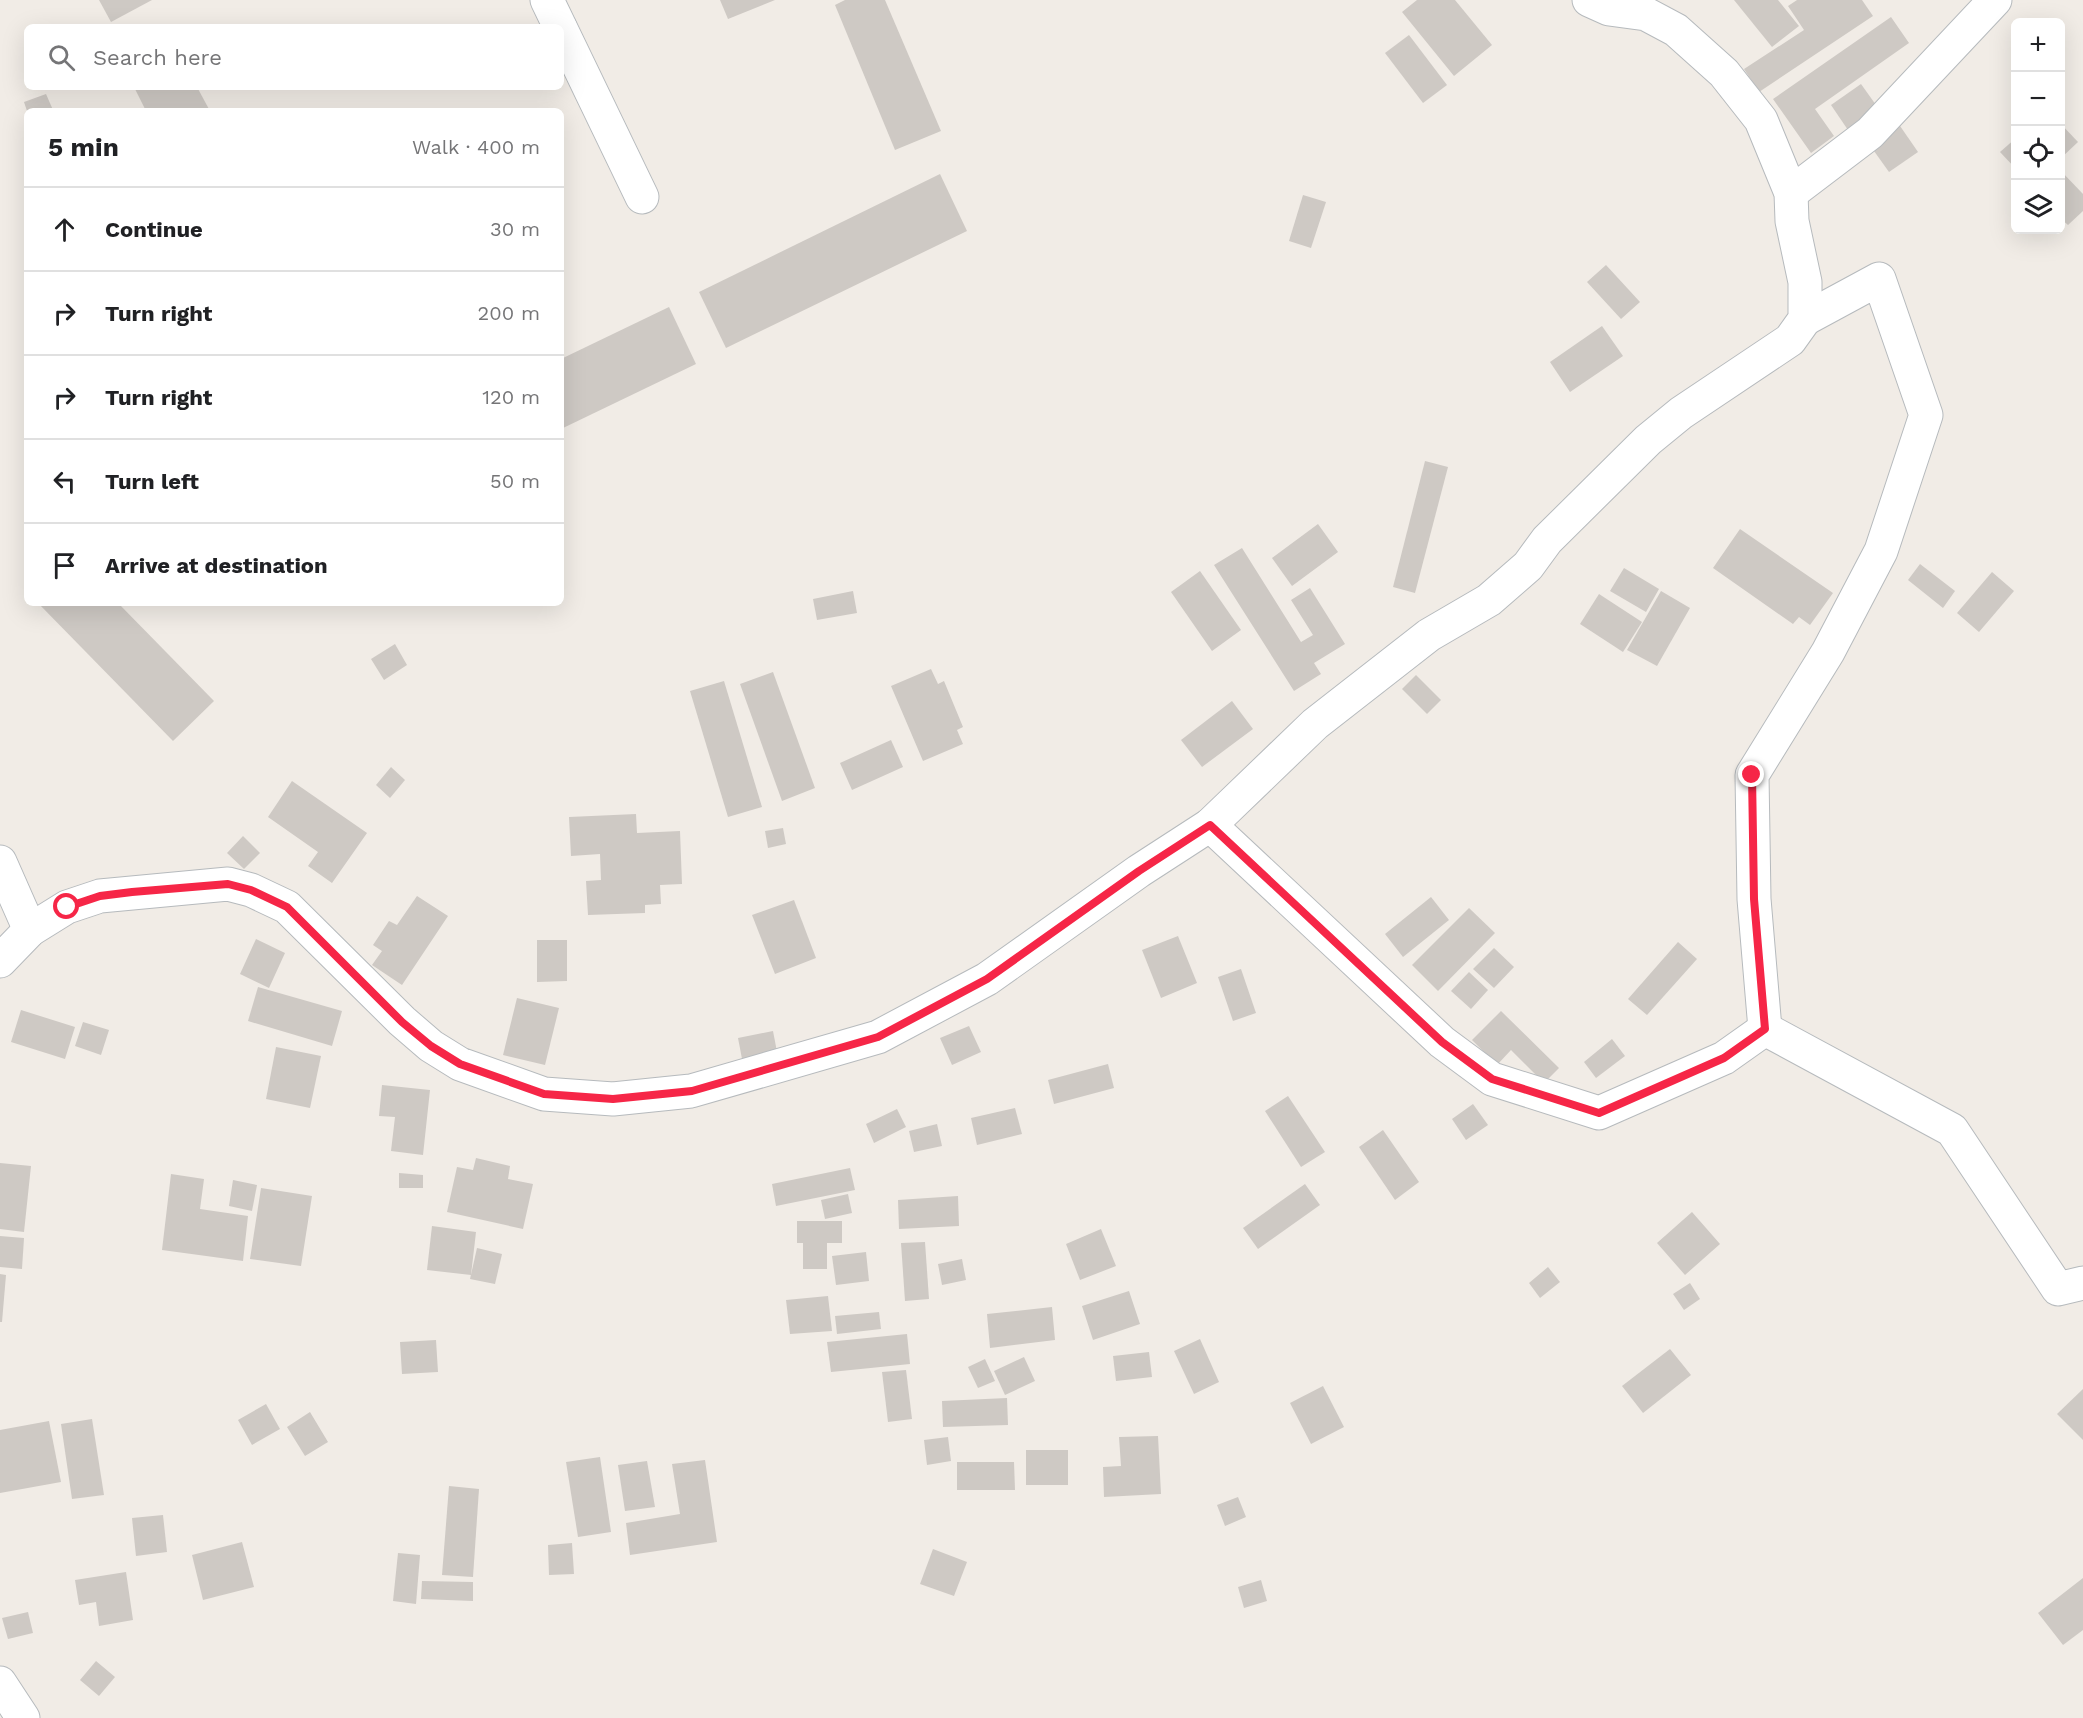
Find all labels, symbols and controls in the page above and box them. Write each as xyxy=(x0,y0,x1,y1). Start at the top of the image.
map controls xyxy=(2011,18,2065,234)
button: + xyxy=(2011,18,2065,72)
search box xyxy=(24,24,564,90)
icon: search xyxy=(45,41,78,74)
text: Search here xyxy=(93,45,222,70)
button: − xyxy=(2011,72,2065,126)
button: locate xyxy=(2011,126,2065,180)
text: 5 min xyxy=(48,132,119,162)
text: Walk · 400 m xyxy=(412,135,540,159)
button: layers xyxy=(2011,180,2065,234)
icon: ahead xyxy=(48,213,81,246)
text: Continue xyxy=(105,217,203,242)
text: 30 m xyxy=(490,217,540,241)
icon: right xyxy=(48,297,81,330)
text: Turn right xyxy=(105,301,212,326)
text: 200 m xyxy=(478,301,540,325)
icon: right xyxy=(48,381,81,414)
text: Turn right xyxy=(105,385,212,410)
text: 120 m xyxy=(482,385,540,409)
icon: left xyxy=(48,465,81,498)
text: Turn left xyxy=(105,469,199,494)
text: 50 m xyxy=(490,469,540,493)
icon: arrive xyxy=(48,549,81,582)
text: Arrive at destination xyxy=(105,553,328,578)
route end xyxy=(1738,761,1764,787)
route start xyxy=(53,893,79,919)

